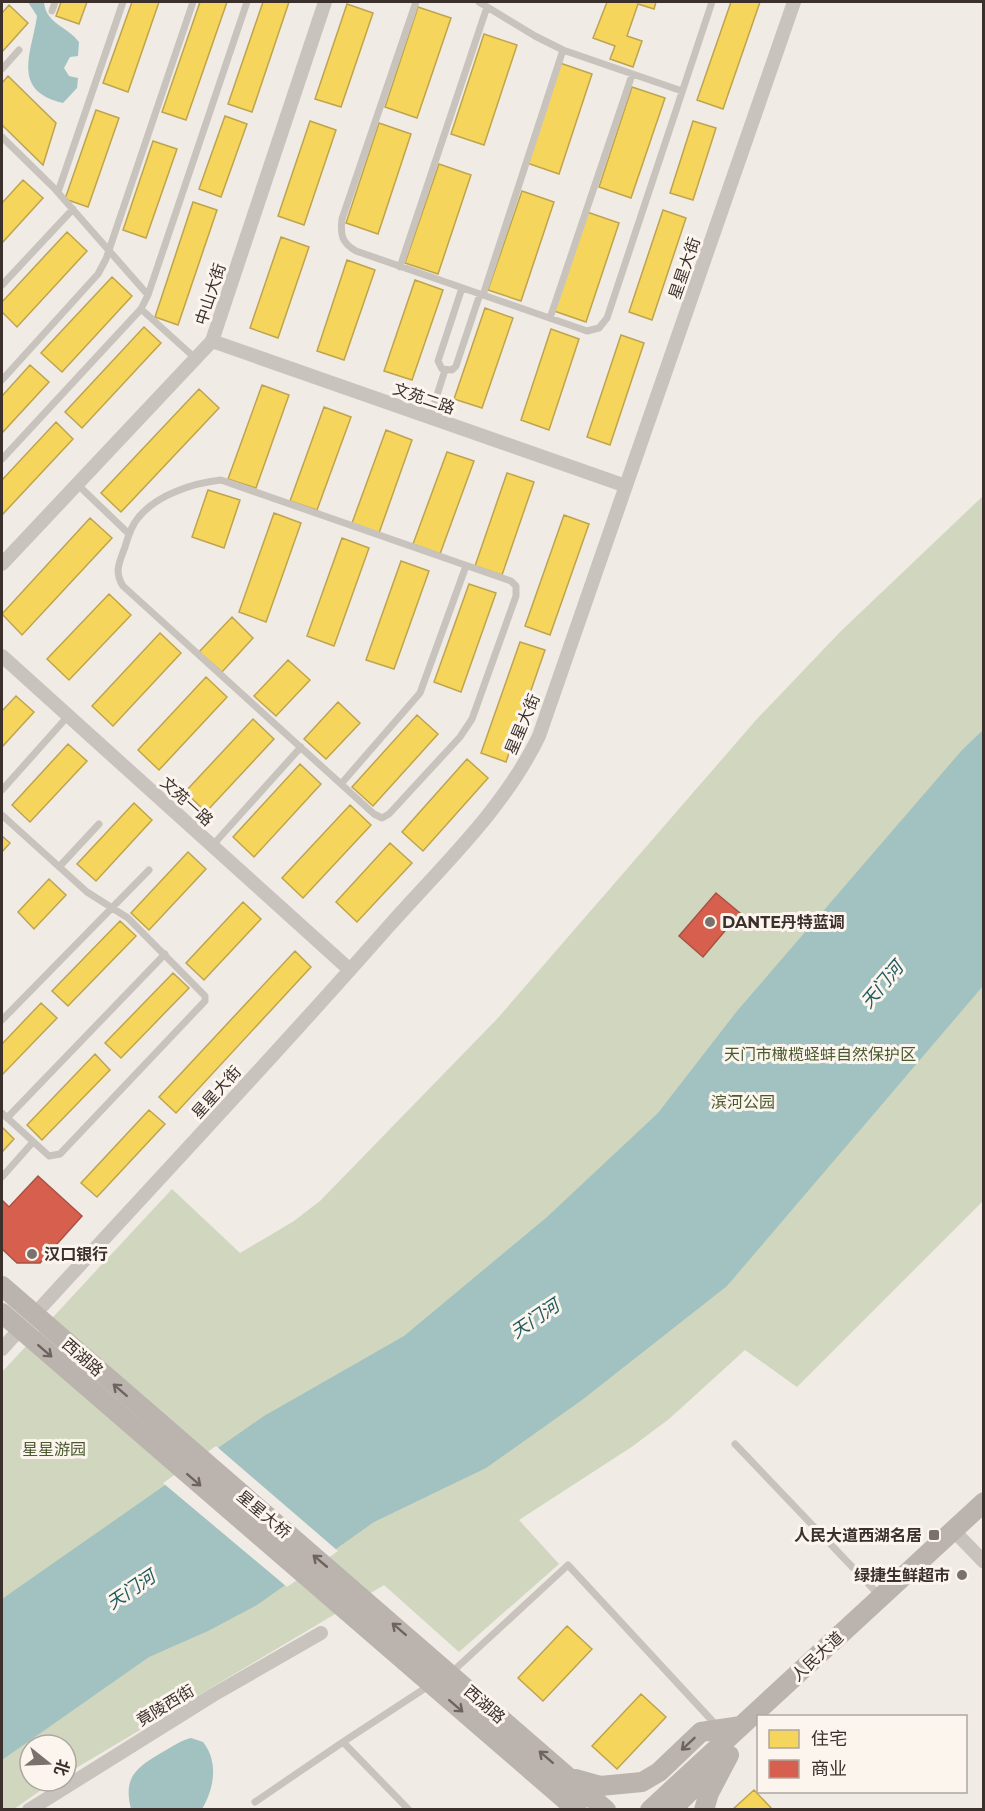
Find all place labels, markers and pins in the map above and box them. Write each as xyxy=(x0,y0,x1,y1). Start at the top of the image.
place label: DANTE丹特蓝调 xyxy=(722,913,845,932)
marker: DANTE丹特蓝调 xyxy=(703,915,717,929)
place label: 汉口银行 xyxy=(44,1245,108,1264)
marker: 汉口银行 xyxy=(25,1247,39,1261)
place label: 人民大道西湖名居 xyxy=(794,1526,922,1545)
marker: 人民大道西湖名居 xyxy=(927,1528,941,1542)
place label: 绿捷生鲜超市 xyxy=(854,1566,950,1585)
marker: 绿捷生鲜超市 xyxy=(955,1568,969,1582)

